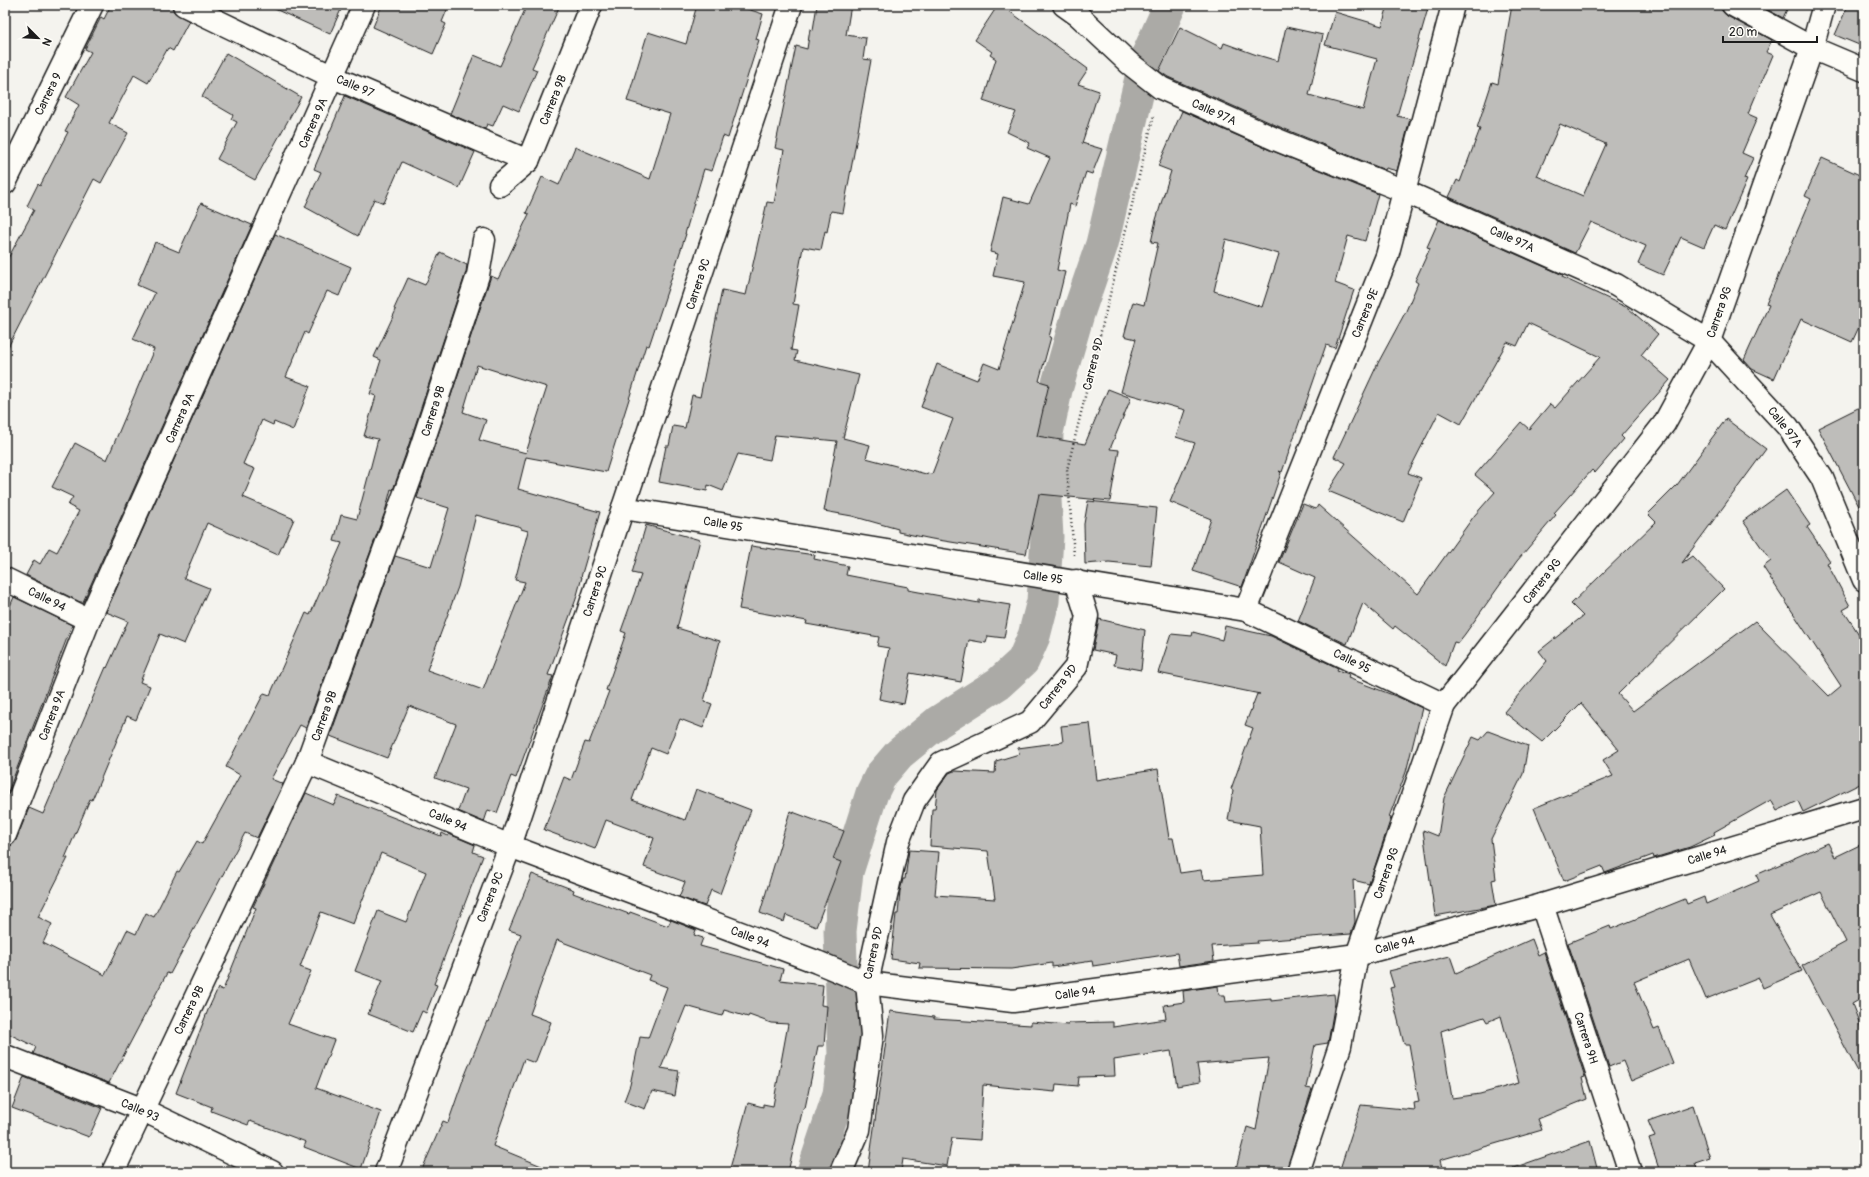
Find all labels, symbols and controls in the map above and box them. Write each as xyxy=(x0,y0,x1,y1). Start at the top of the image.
north arrow xyxy=(18,18,58,58)
scale bar xyxy=(1723,18,1817,44)
text: 20 m xyxy=(1729,25,1758,40)
text: N xyxy=(39,36,54,48)
street label: Carrera 9 xyxy=(32,70,65,118)
street label: Calle 97 xyxy=(334,72,377,101)
street label: Carrera 9B xyxy=(537,73,570,127)
street label: Carrera 9A xyxy=(296,95,331,151)
street label: Calle 97A xyxy=(1189,96,1239,129)
street label: Calle 97A xyxy=(1487,223,1537,256)
street label: Carrera 9C xyxy=(683,257,714,312)
street label: Carrera 9G xyxy=(1704,284,1735,340)
street label: Carrera 9E xyxy=(1349,286,1382,340)
street label: Carrera 9D xyxy=(1080,336,1107,392)
street label: Carrera 9B xyxy=(418,384,449,439)
street label: Carrera 9A xyxy=(163,390,198,446)
street label: Calle 97A xyxy=(1764,404,1805,451)
street label: Calle 95 xyxy=(702,514,744,535)
street label: Carrera 9G xyxy=(1520,555,1565,607)
street label: Carrera 9C xyxy=(580,564,611,619)
street label: Calle 95 xyxy=(1022,567,1064,588)
street label: Calle 94 xyxy=(25,584,68,615)
street label: Calle 95 xyxy=(1331,646,1373,677)
street label: Carrera 9D xyxy=(1036,661,1081,713)
street label: Carrera 9A xyxy=(36,687,69,743)
street label: Carrera 9B xyxy=(308,689,341,743)
street label: Calle 94 xyxy=(426,806,469,835)
street label: Calle 94 xyxy=(1686,842,1729,869)
street label: Carrera 9G xyxy=(1371,845,1402,901)
street label: Carrera 9C xyxy=(474,870,507,925)
street label: Calle 94 xyxy=(728,923,771,952)
street label: Carrera 9D xyxy=(861,925,886,981)
street label: Calle 94 xyxy=(1374,933,1417,958)
street label: Carrera 9B xyxy=(171,983,208,1037)
street label: Calle 94 xyxy=(1054,983,1096,1004)
street label: Carrera 9H xyxy=(1570,1010,1601,1066)
street label: Calle 93 xyxy=(118,1096,161,1125)

